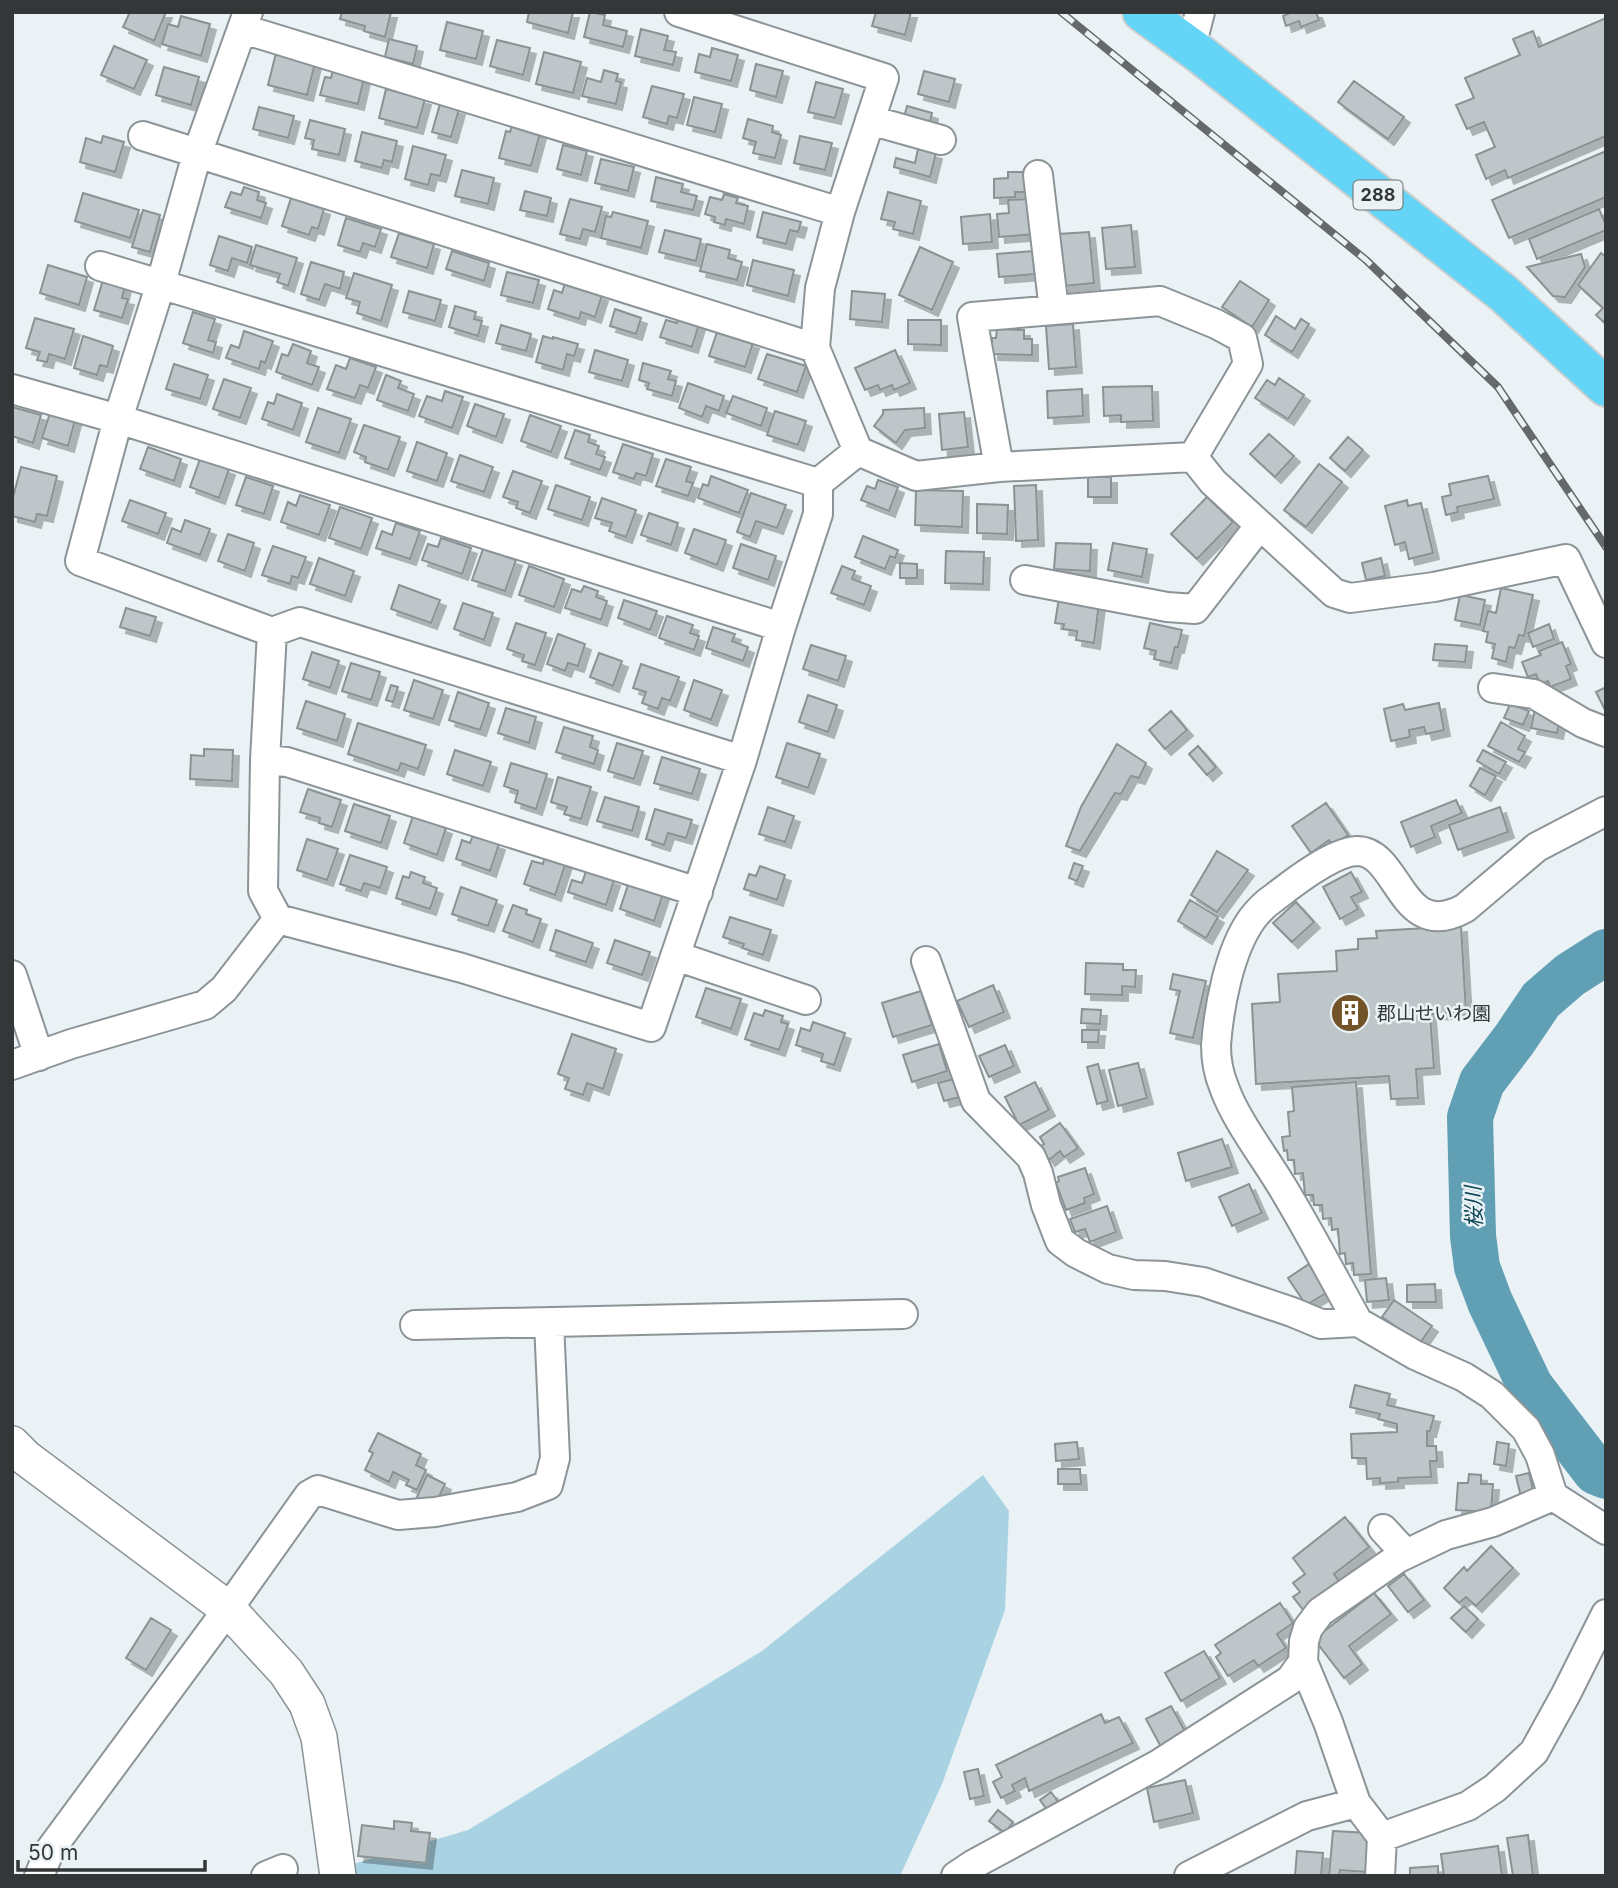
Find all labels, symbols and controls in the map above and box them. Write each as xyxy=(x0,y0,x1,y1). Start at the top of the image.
road number: 288 xyxy=(1354,180,1402,210)
building icon: 郡山せいわ園 xyxy=(1329,992,1371,1034)
place label: 郡山せいわ園 xyxy=(1377,1002,1491,1025)
water label: 桜川 xyxy=(1460,1184,1487,1228)
scale bar xyxy=(18,1828,205,1872)
text: 50 m xyxy=(28,1840,78,1865)

